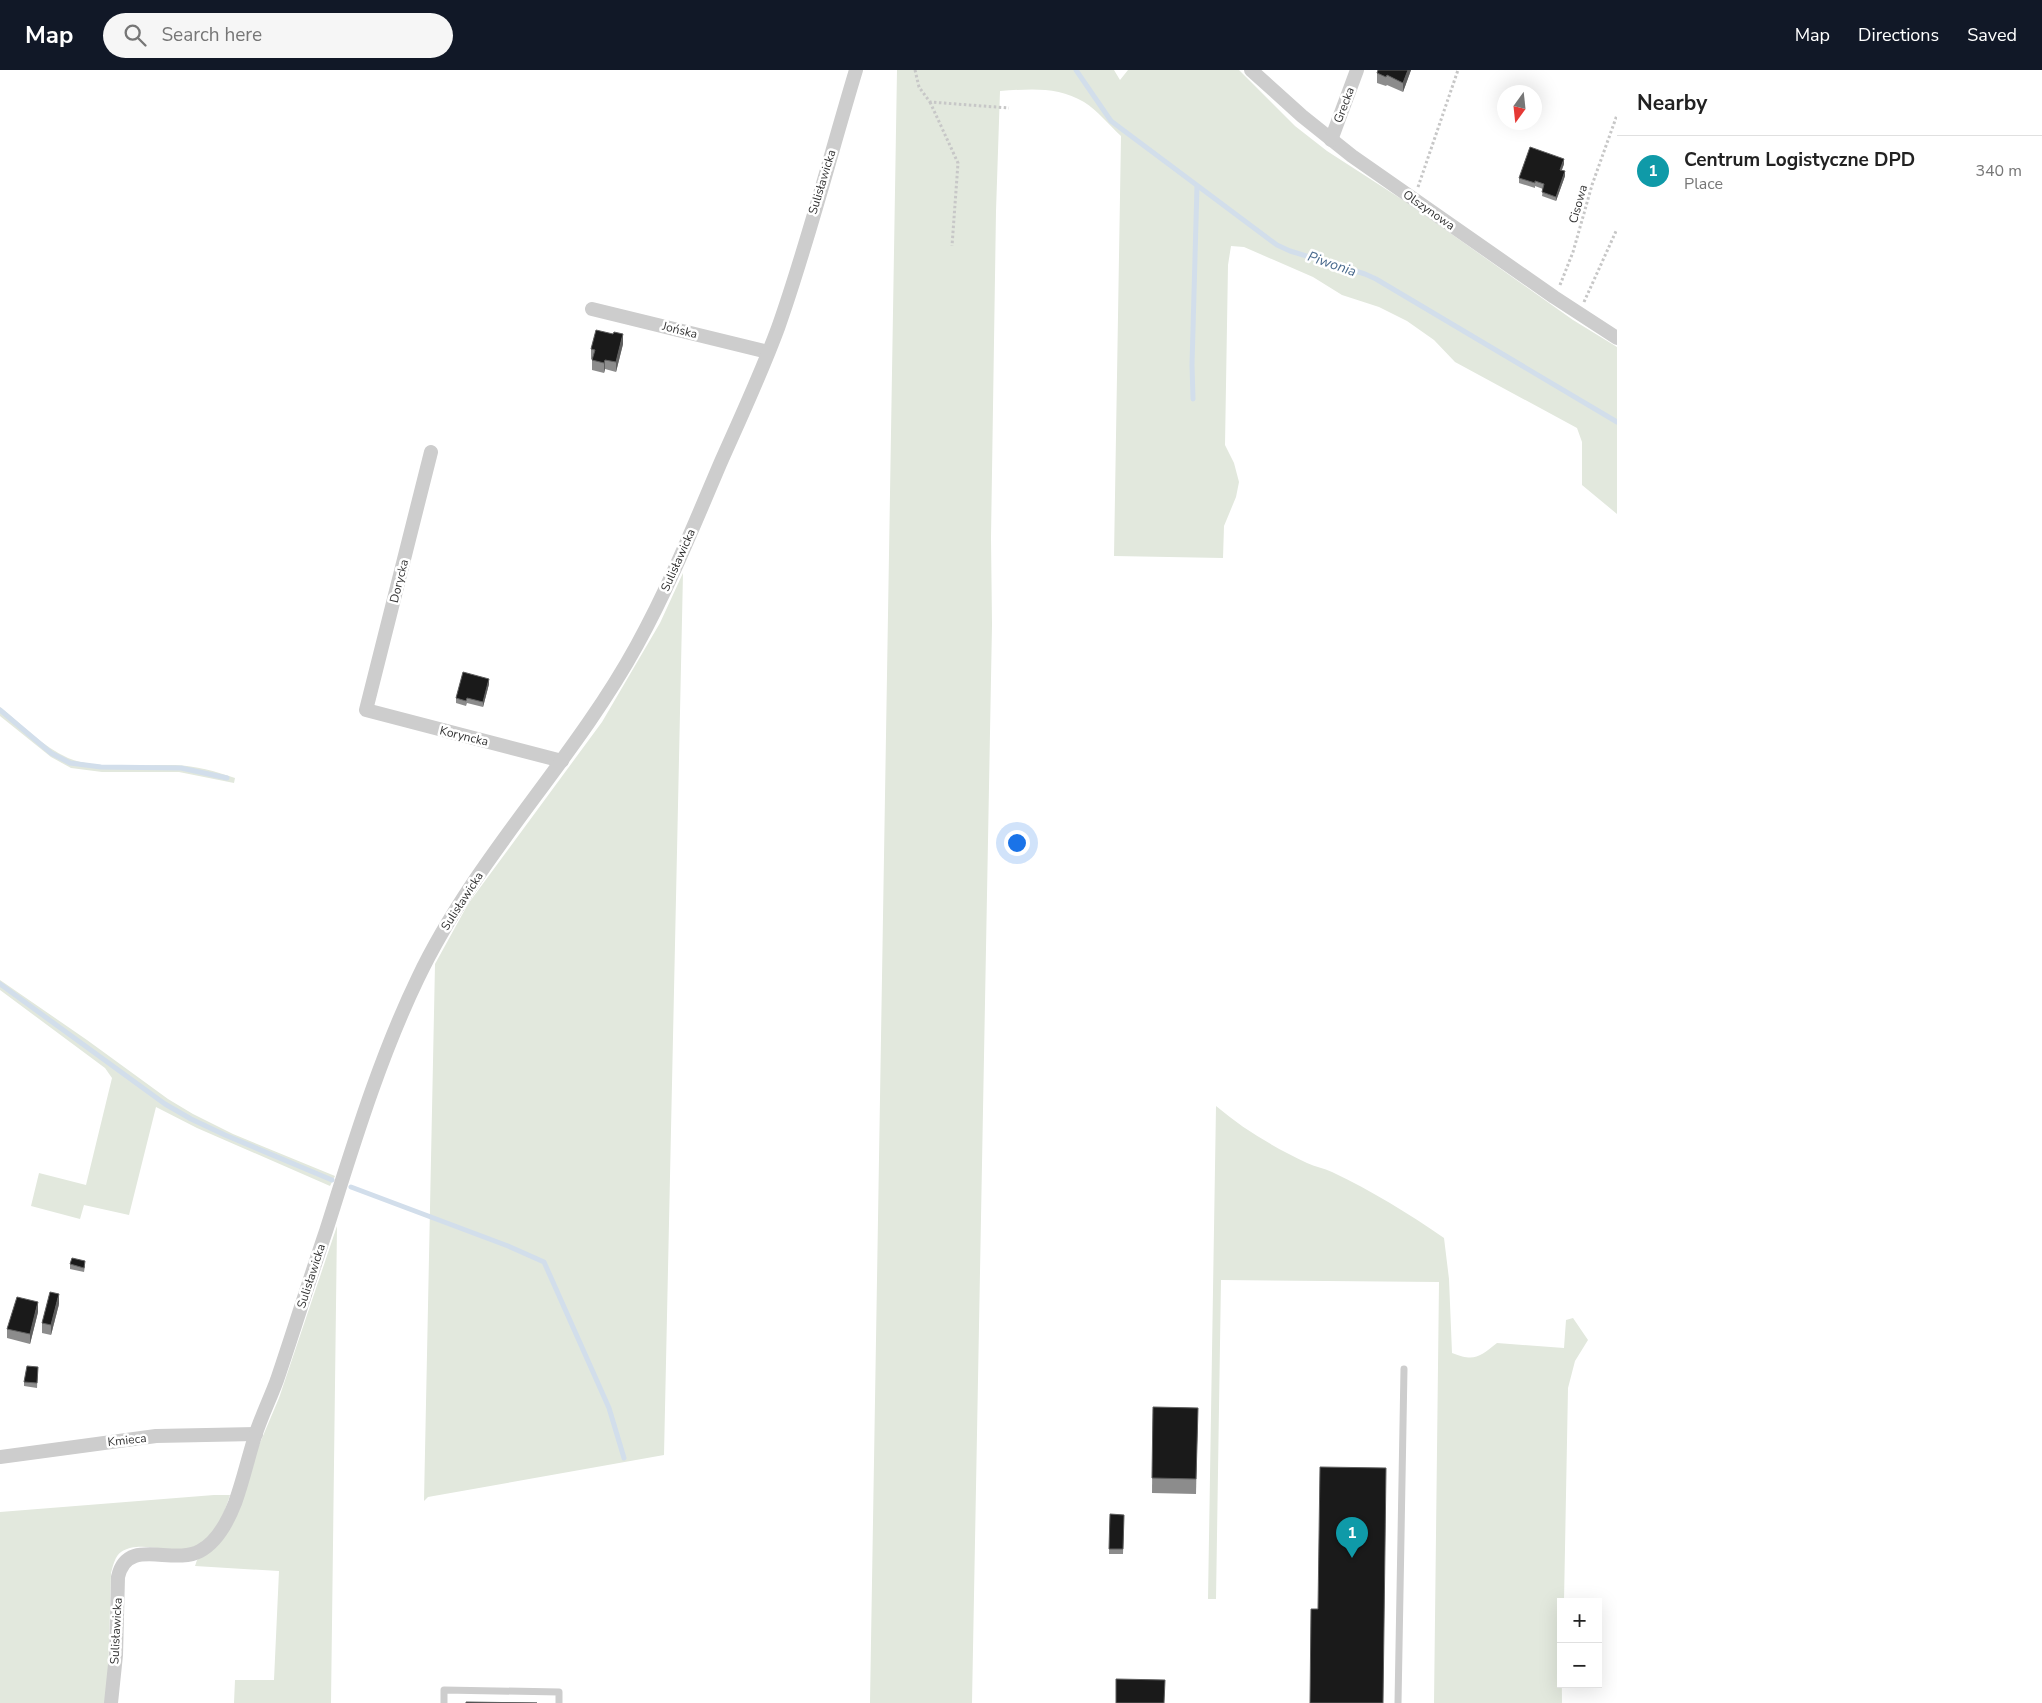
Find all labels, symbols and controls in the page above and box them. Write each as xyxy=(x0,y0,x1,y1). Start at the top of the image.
search box xyxy=(103,13,453,58)
text: Map xyxy=(25,19,73,51)
icon: search xyxy=(121,21,149,49)
text: Search here xyxy=(161,22,262,48)
text: Map xyxy=(1795,23,1830,47)
text: Directions xyxy=(1858,23,1939,47)
text: Saved xyxy=(1967,23,2017,47)
street label: Grecka xyxy=(1330,85,1358,125)
north arrow xyxy=(1497,85,1542,130)
text: Nearby xyxy=(1637,89,1707,117)
text: Centrum Logistyczne DPD xyxy=(1684,147,1915,173)
street label: Sulisławicka xyxy=(805,148,839,216)
text: 1 xyxy=(1648,160,1658,182)
text: 340 m xyxy=(1975,160,2022,182)
text: Place xyxy=(1684,173,1723,195)
street label: Cisowa xyxy=(1565,183,1591,225)
street label: Olszynowa xyxy=(1400,186,1458,234)
water label: Piwonia xyxy=(1305,247,1359,281)
street label: Jońska xyxy=(660,318,699,342)
street label: Sulisławicka xyxy=(657,526,699,594)
street label: Dorycka xyxy=(386,558,412,604)
street label: Koryncka xyxy=(438,722,490,750)
your location xyxy=(1004,830,1030,856)
street label: Sulisławicka xyxy=(437,869,487,933)
street label: Sulisławicka xyxy=(293,1242,329,1310)
street label: Kmieca xyxy=(107,1430,147,1450)
pin: 1 xyxy=(1336,1517,1368,1558)
street label: Sulisławicka xyxy=(106,1597,126,1665)
map controls xyxy=(1557,1598,1602,1688)
button: + xyxy=(1557,1598,1602,1643)
button: − xyxy=(1557,1643,1602,1688)

